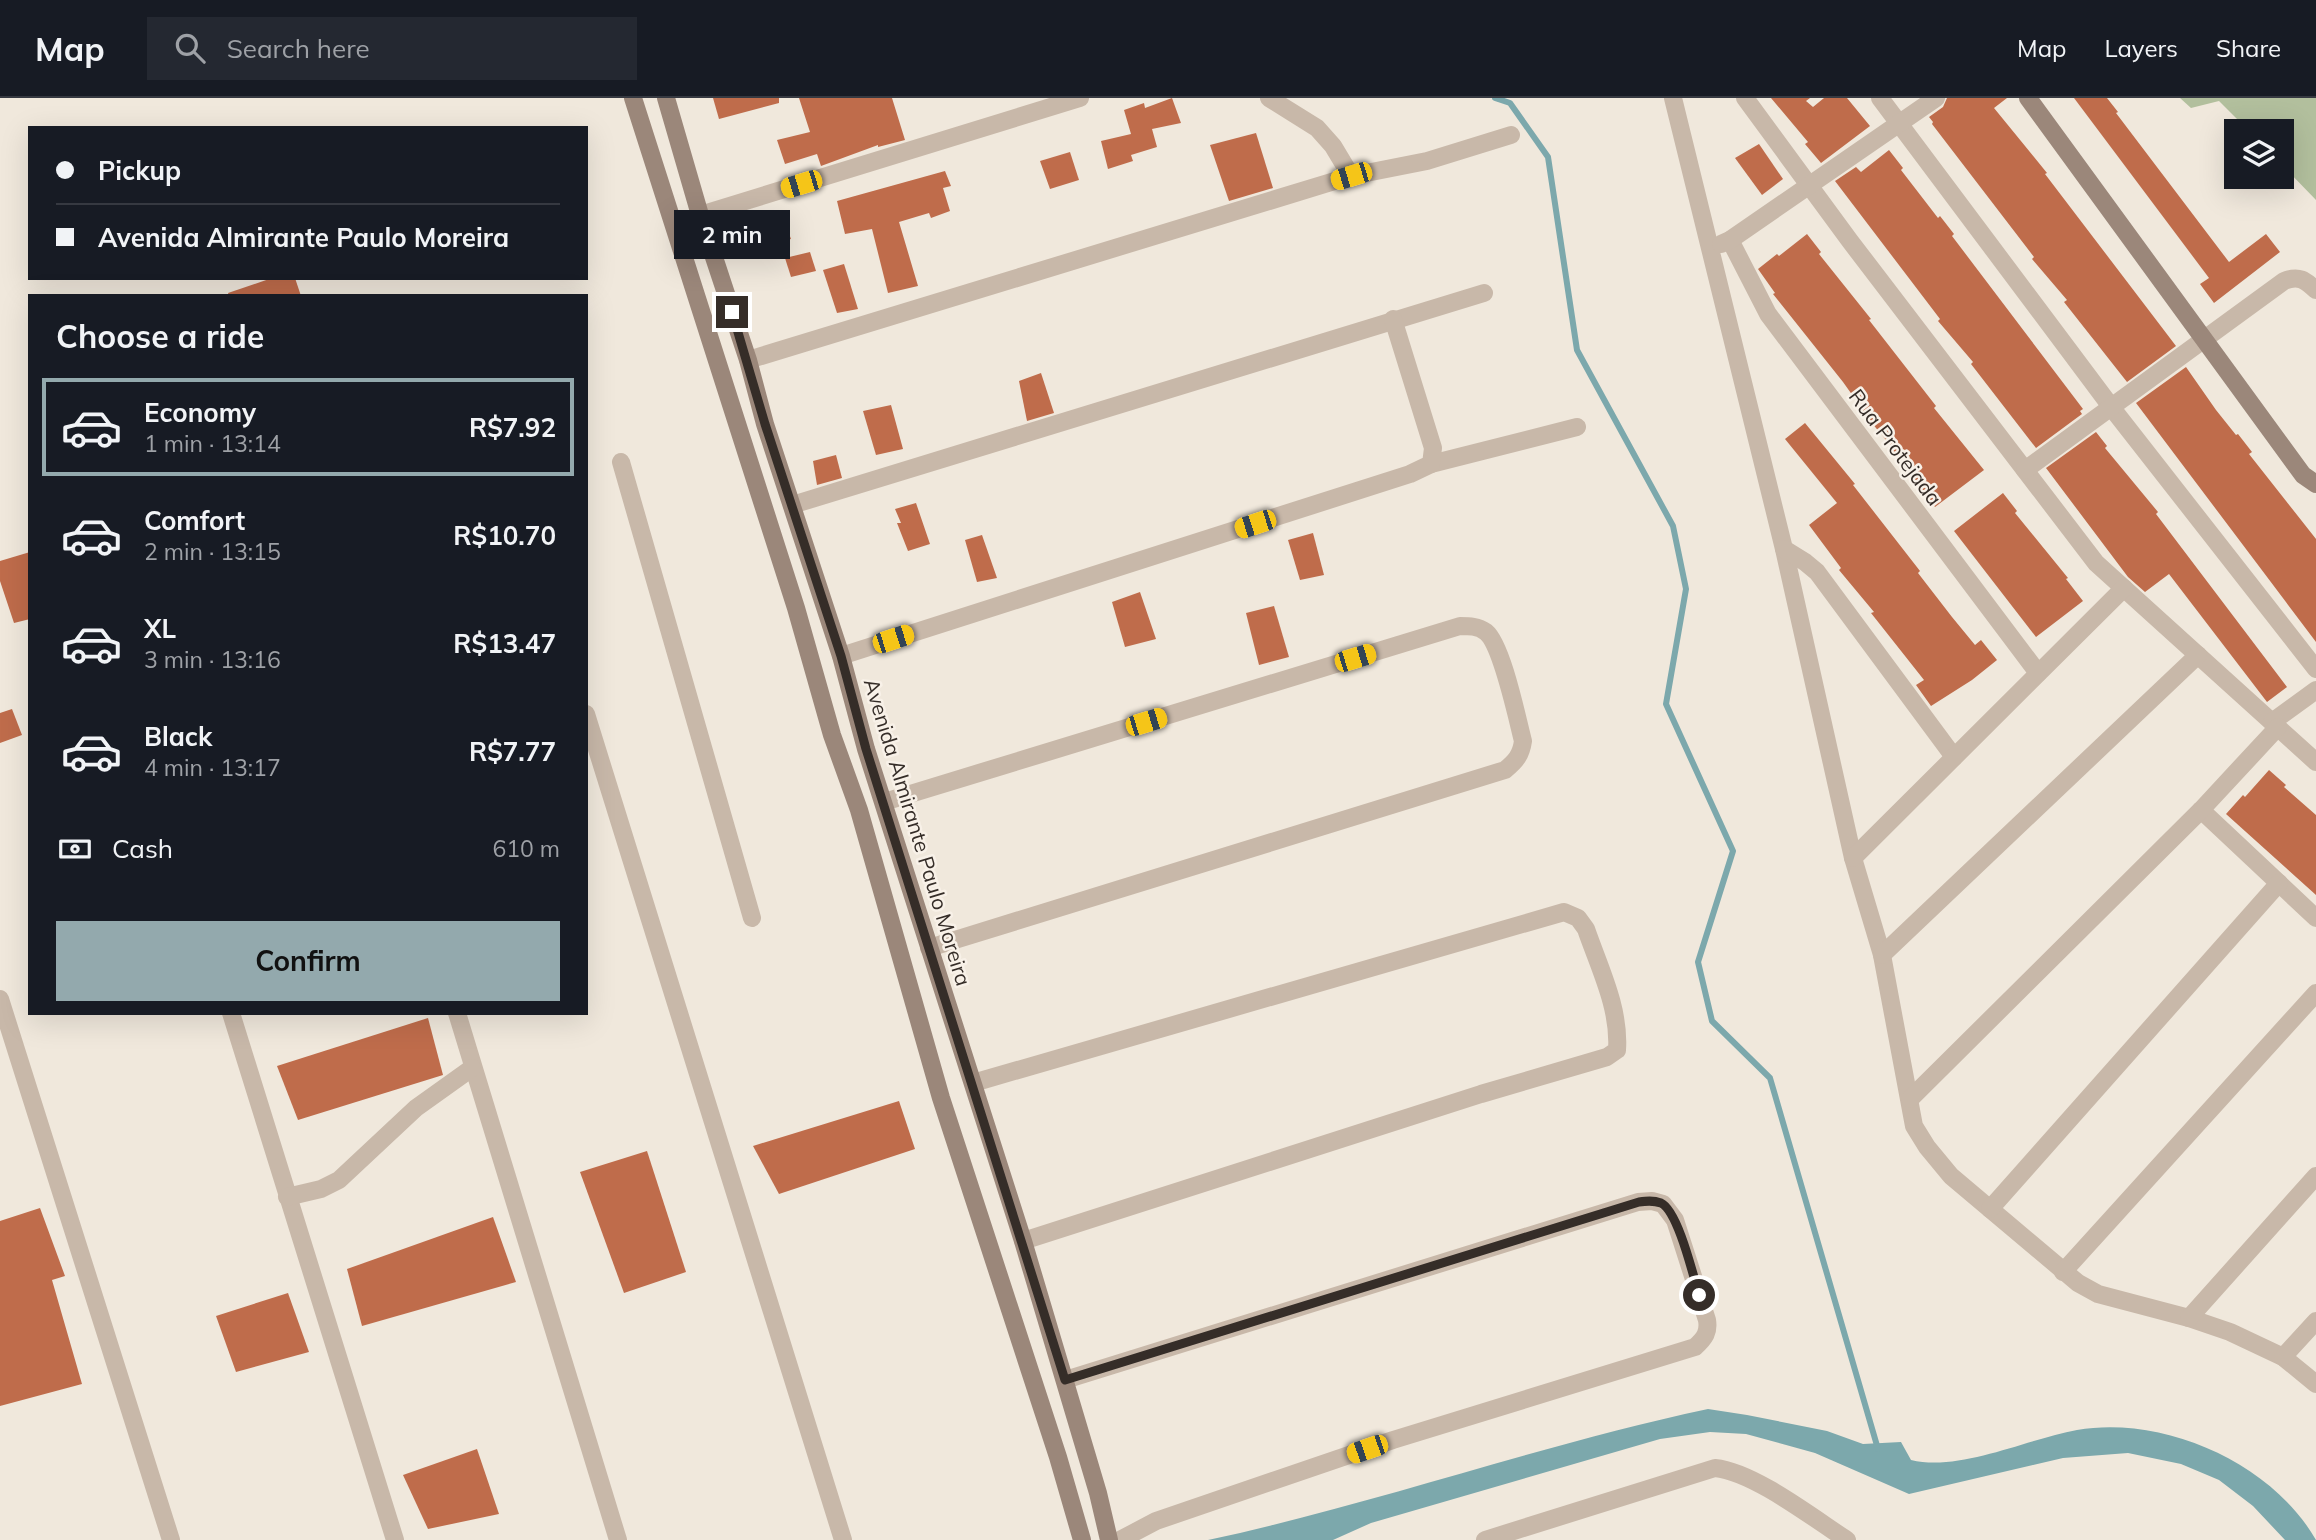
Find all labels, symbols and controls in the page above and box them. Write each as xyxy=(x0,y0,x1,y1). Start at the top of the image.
search box xyxy=(147,17,637,80)
text: Map xyxy=(35,28,105,69)
icon: search xyxy=(171,29,209,67)
text: Search here xyxy=(227,32,370,65)
text: Map xyxy=(2017,33,2066,63)
text: Layers xyxy=(2104,33,2178,63)
text: Share xyxy=(2216,33,2281,63)
map controls xyxy=(2224,119,2294,189)
button: layers xyxy=(2224,119,2294,189)
text: Pickup xyxy=(98,154,181,187)
car xyxy=(1328,160,1375,192)
car xyxy=(778,168,825,200)
callout: 2 min xyxy=(674,211,790,260)
text: 2 min xyxy=(702,220,762,249)
text: Avenida Almirante Paulo Moreira xyxy=(98,221,509,254)
route end xyxy=(716,296,748,328)
text: Choose a ride xyxy=(56,316,264,356)
street label: Rua Protejada xyxy=(1844,384,1948,510)
icon: car xyxy=(60,396,123,459)
text: Economy xyxy=(144,396,256,429)
text: R$7.92 xyxy=(469,411,556,444)
text: 1 min · 13:14 xyxy=(144,429,281,458)
icon: car xyxy=(60,504,123,567)
text: Comfort xyxy=(144,504,245,537)
car xyxy=(1232,508,1279,540)
text: R$10.70 xyxy=(453,519,556,552)
text: 2 min · 13:15 xyxy=(144,537,281,566)
icon: car xyxy=(60,612,123,675)
text: XL xyxy=(144,612,176,645)
car xyxy=(870,623,917,655)
text: R$13.47 xyxy=(453,627,556,660)
car xyxy=(1332,642,1379,674)
text: 3 min · 13:16 xyxy=(144,645,281,674)
street label: Avenida Almirante Paulo Moreira xyxy=(859,675,977,989)
car xyxy=(1123,706,1170,738)
icon: car xyxy=(60,720,123,783)
text: Black xyxy=(144,720,212,753)
text: R$7.77 xyxy=(469,735,556,768)
text: 4 min · 13:17 xyxy=(144,753,281,782)
icon: cash xyxy=(56,830,94,868)
text: Cash xyxy=(112,832,173,865)
text: 610 m xyxy=(492,834,560,863)
button: Confirm xyxy=(56,921,560,1001)
route start xyxy=(1683,1279,1715,1311)
car xyxy=(1344,1432,1391,1466)

